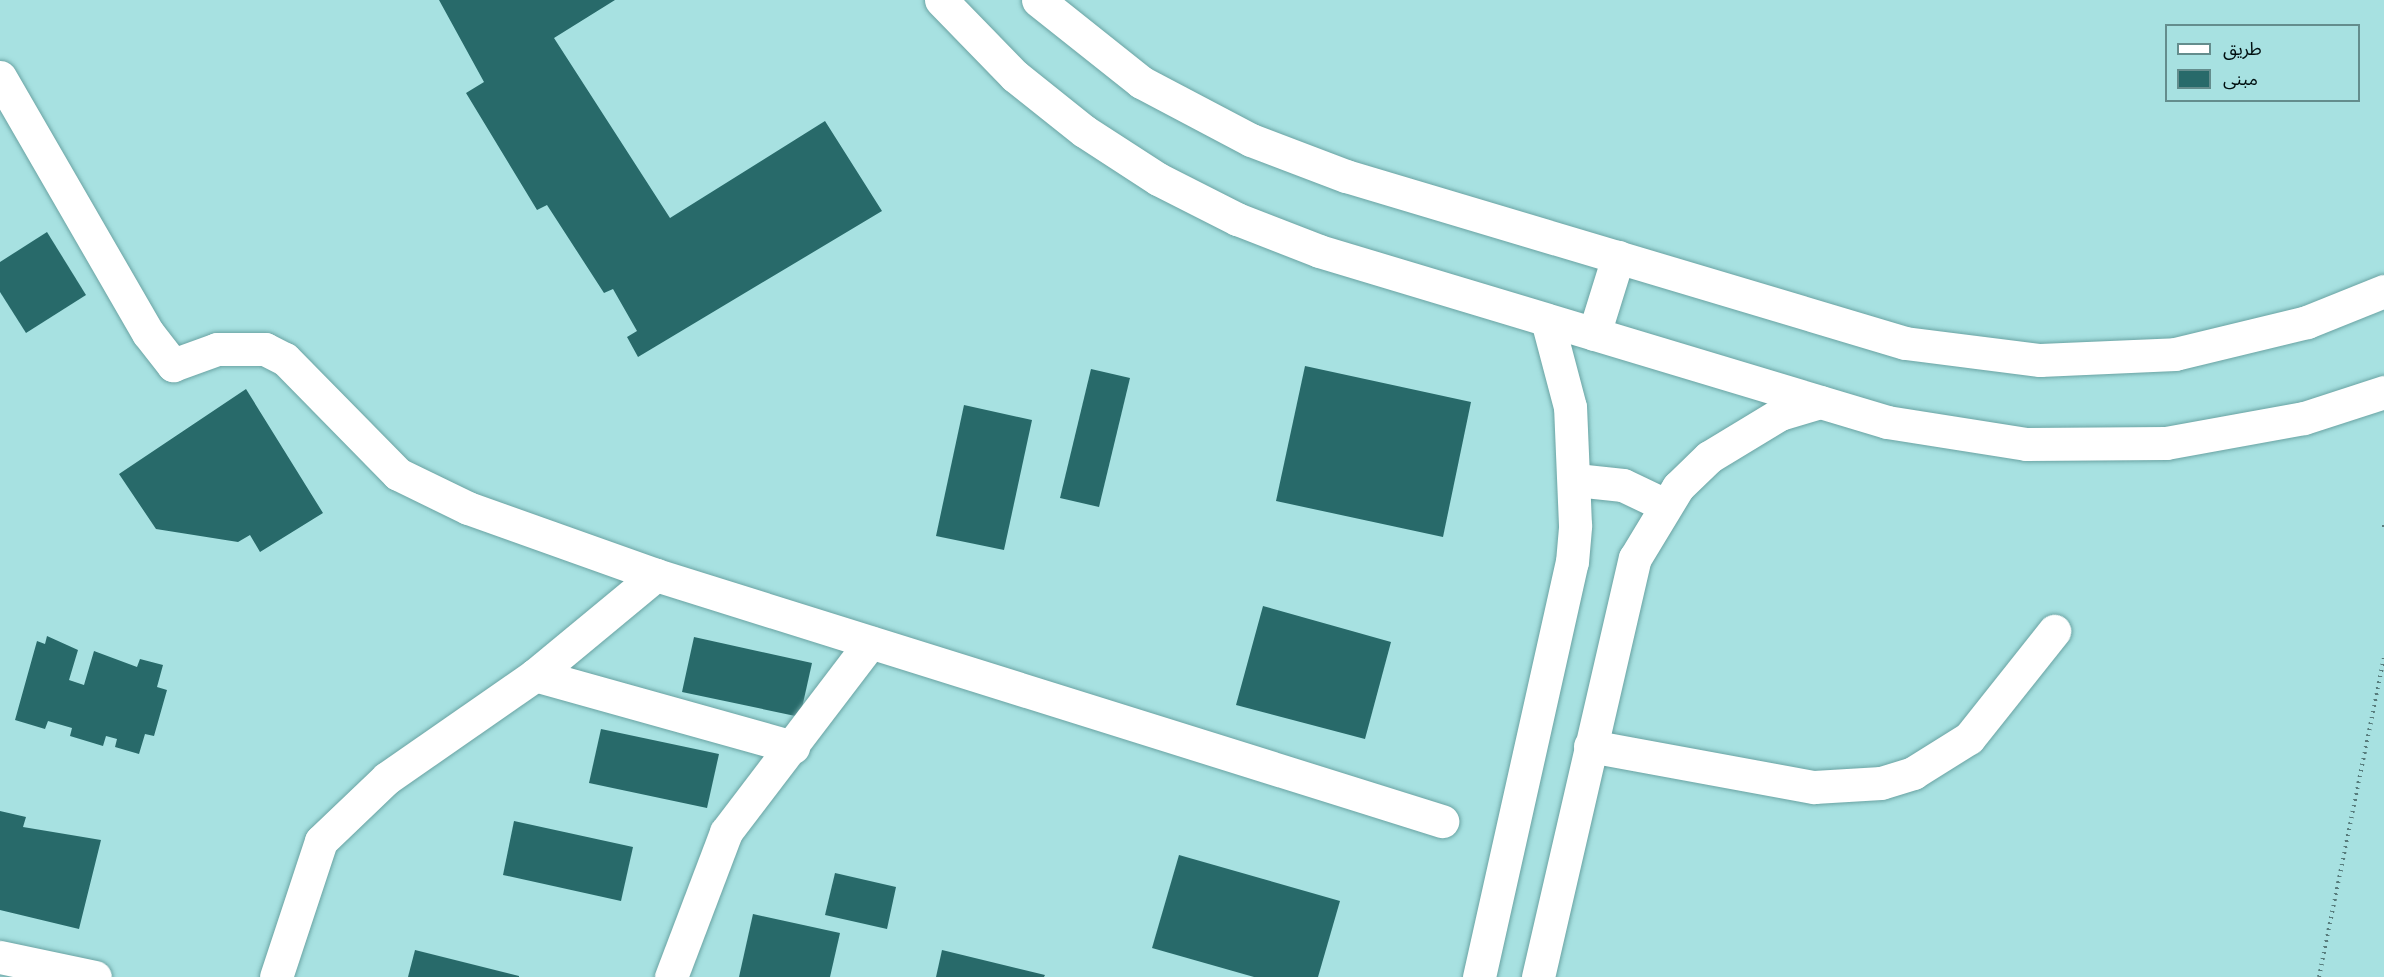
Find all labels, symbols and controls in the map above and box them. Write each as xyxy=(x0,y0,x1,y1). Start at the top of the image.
legend xyxy=(2165,24,2360,102)
text: طريق xyxy=(2223,38,2262,60)
text: مبنى xyxy=(2223,68,2258,90)

